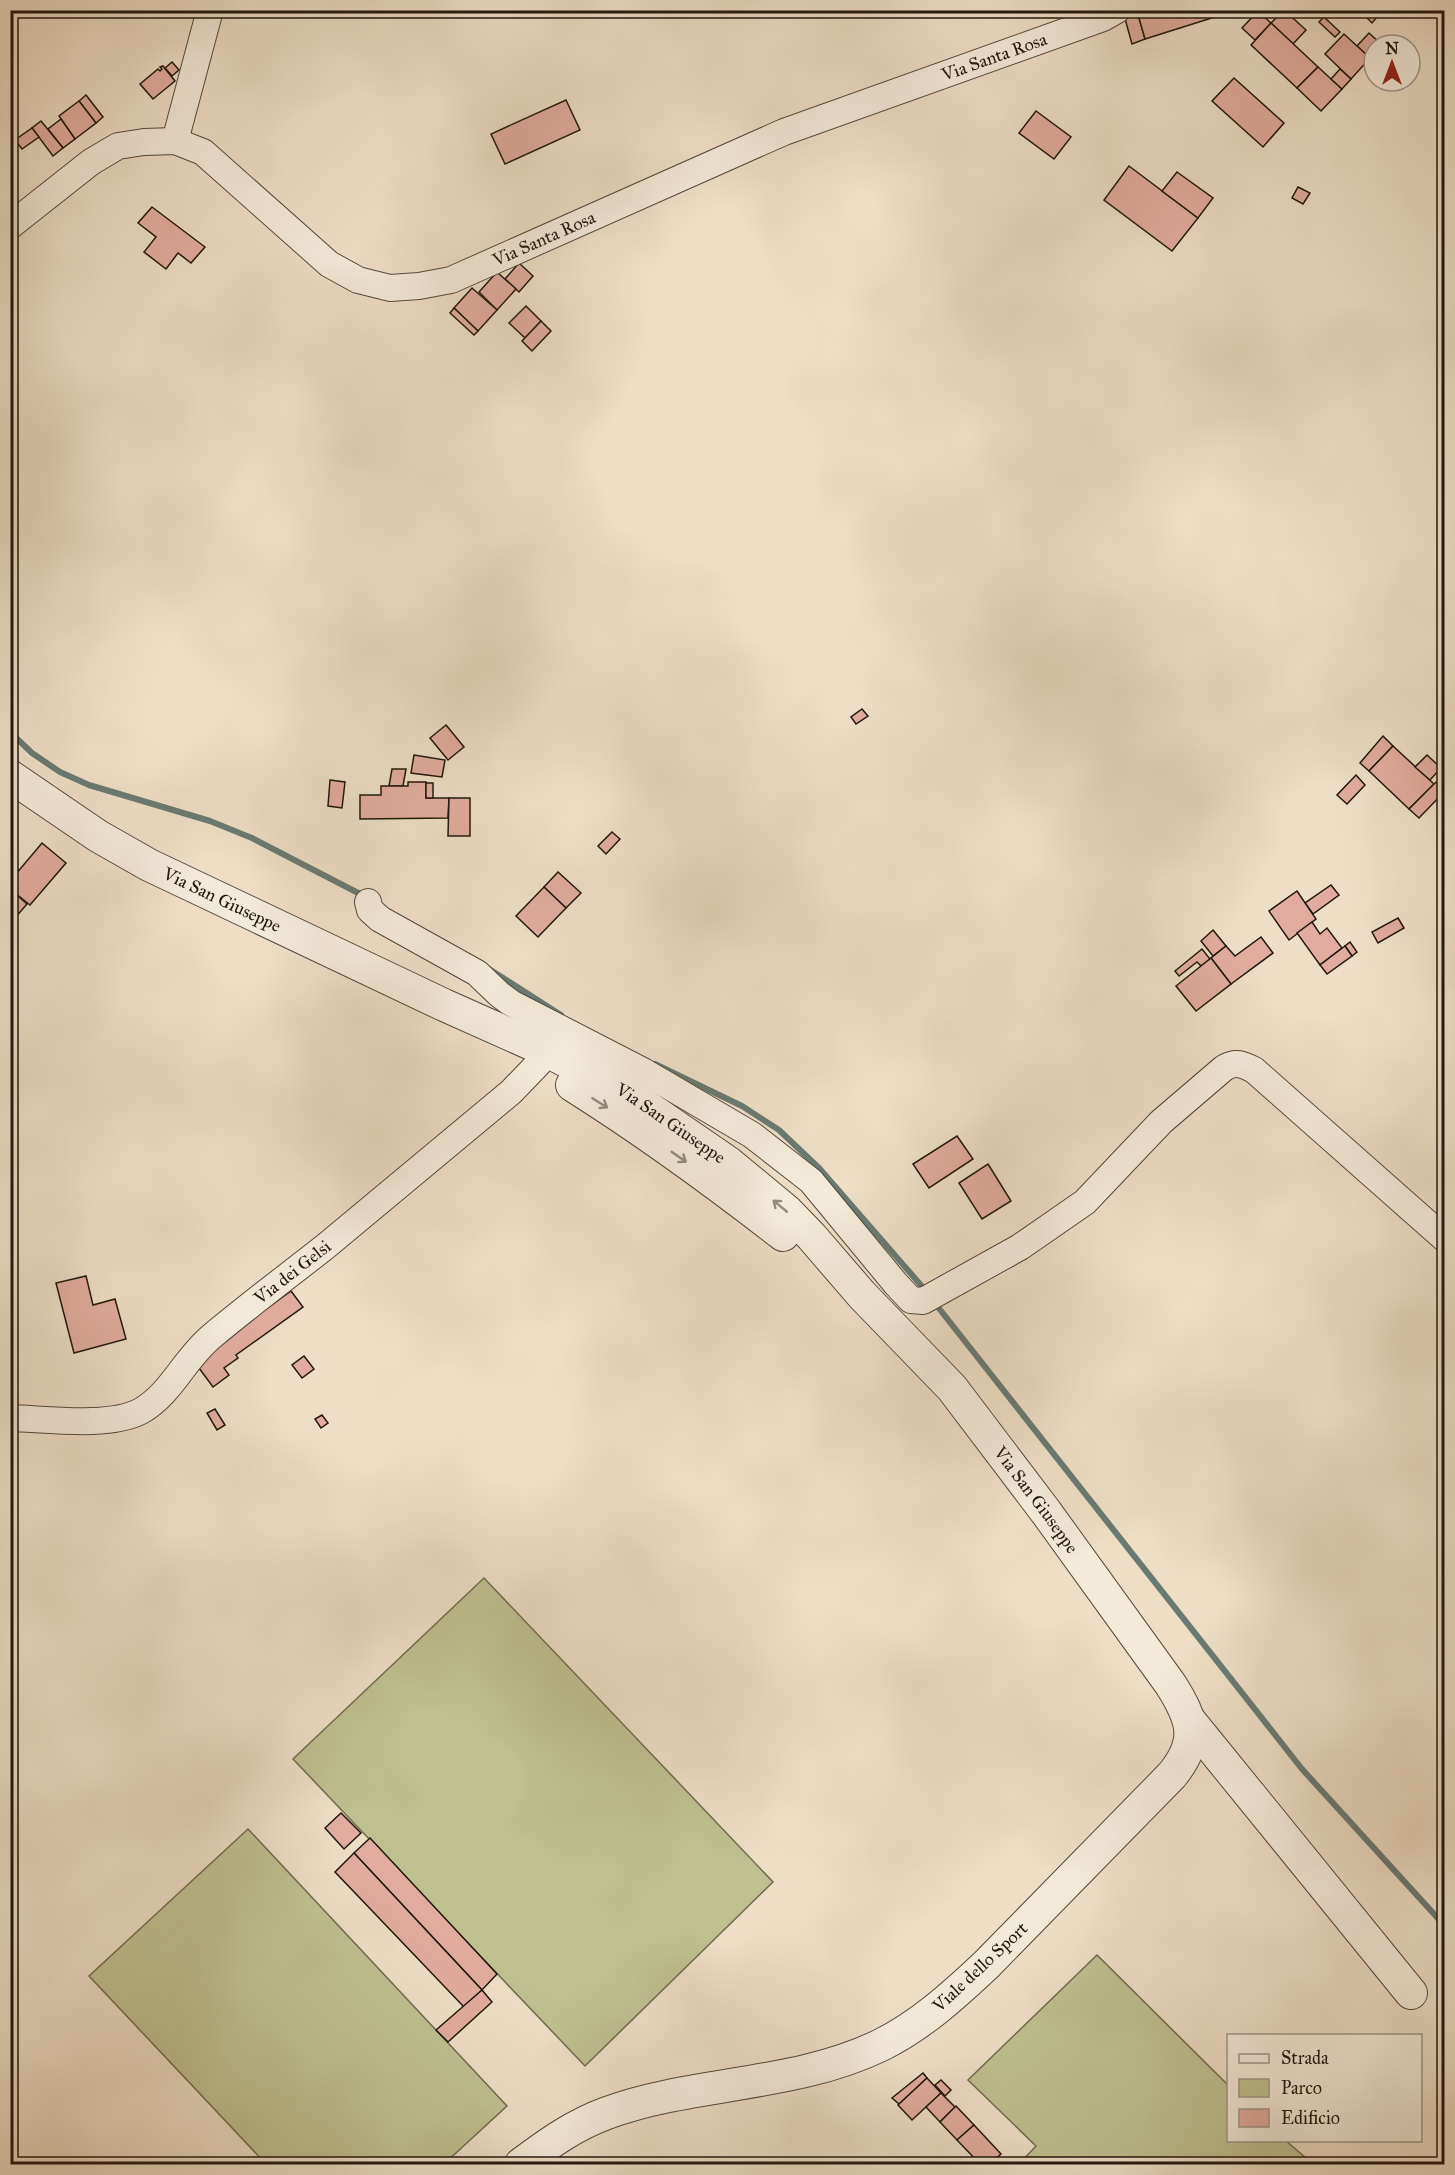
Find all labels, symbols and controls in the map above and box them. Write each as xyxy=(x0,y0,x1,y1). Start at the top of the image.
street label: Via Santa Rosa xyxy=(938,28,1050,86)
north arrow xyxy=(1362,33,1422,93)
text: N xyxy=(1385,39,1399,58)
street label: Via Santa Rosa xyxy=(488,206,599,272)
street label: Via San Giuseppe xyxy=(159,862,284,937)
street label: Via San Giuseppe xyxy=(611,1078,730,1168)
one-way arrow xyxy=(591,1097,608,1109)
one-way arrow xyxy=(670,1151,686,1163)
one-way arrow xyxy=(772,1199,788,1212)
street label: Via dei Gelsi xyxy=(249,1235,335,1309)
street label: Via San Giuseppe xyxy=(989,1441,1083,1558)
street label: Viale dello Sport xyxy=(927,1917,1033,2017)
legend xyxy=(1227,2034,1422,2142)
text: Strada xyxy=(1281,2047,1329,2069)
text: Parco xyxy=(1281,2077,1322,2099)
text: Edificio xyxy=(1281,2107,1340,2129)

